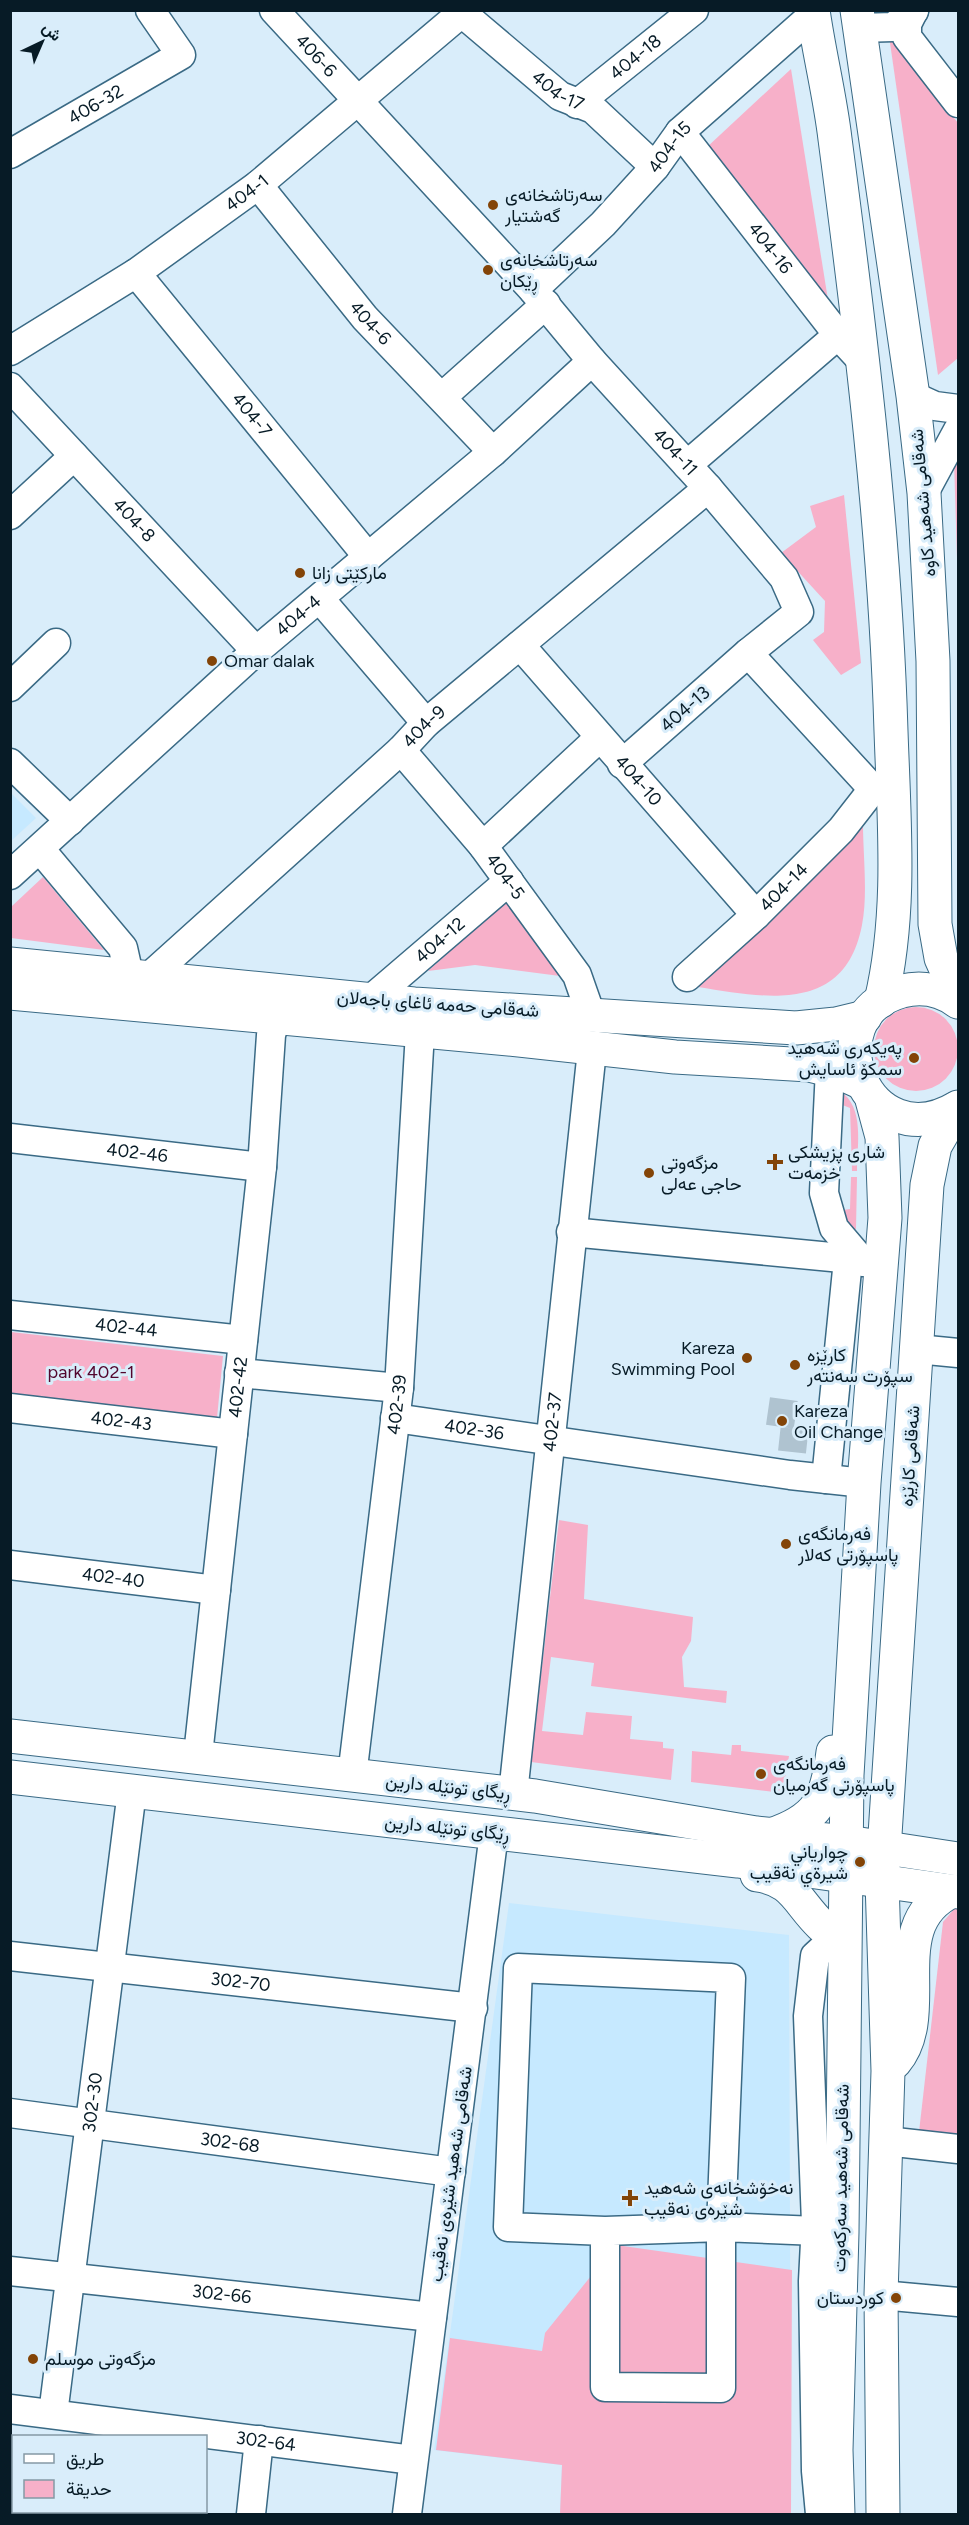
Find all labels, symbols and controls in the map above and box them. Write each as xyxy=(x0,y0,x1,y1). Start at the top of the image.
north arrow xyxy=(12,12,72,72)
text: ش xyxy=(39,18,66,45)
street label: 406-6 xyxy=(291,29,341,82)
street label: 404-18 xyxy=(605,30,666,84)
street label: 404-17 xyxy=(527,66,587,115)
street label: 406-32 xyxy=(64,80,127,129)
street label: 404-15 xyxy=(643,116,696,177)
street label: 404-1 xyxy=(221,170,273,216)
place label: سەرتاشخانەی گەشتیار xyxy=(504,184,602,227)
marker: سەرتاشخانەی گەشتیار xyxy=(486,198,500,212)
street label: 404-16 xyxy=(743,218,797,278)
place label: سەرتاشخانەی ڕێکان xyxy=(500,249,597,295)
marker: سەرتاشخانەی ڕێکان xyxy=(481,263,495,277)
street label: 404-6 xyxy=(345,297,396,350)
street label: 404-7 xyxy=(227,388,277,442)
street label: 404-11 xyxy=(648,424,702,480)
street label: شەقامی شەهید کاوە xyxy=(906,428,940,578)
street label: 404-8 xyxy=(108,493,160,547)
place label: مارکێتی زانا xyxy=(312,562,387,584)
marker: مارکێتی زانا xyxy=(293,566,307,580)
street label: 404-4 xyxy=(271,590,326,641)
place label: Omar dalak xyxy=(224,650,315,672)
marker: Omar dalak xyxy=(205,654,219,668)
street label: 404-13 xyxy=(656,681,714,737)
street label: 404-9 xyxy=(398,701,450,752)
street label: 404-10 xyxy=(610,751,667,811)
street label: 404-5 xyxy=(481,849,529,904)
street label: 404-14 xyxy=(755,858,813,916)
street label: 404-12 xyxy=(410,913,469,968)
street label: شەقامی حەمە ئاغای باجەلان xyxy=(336,986,540,1022)
place label: پەیکەری شەهید سمکۆ ئاسایش xyxy=(787,1037,902,1080)
marker: پەیکەری شەهید سمکۆ ئاسایش xyxy=(907,1051,921,1065)
street label: 402-46 xyxy=(105,1138,169,1167)
place label: شاری پزیشکی خزمەت xyxy=(788,1141,885,1184)
place label: مزگەوتی حاجی عەلی xyxy=(661,1152,742,1195)
marker: شاری پزیشکی خزمەت xyxy=(766,1153,784,1171)
marker: مزگەوتی حاجی عەلی xyxy=(642,1166,656,1180)
street label: 402-44 xyxy=(94,1313,159,1342)
place label: Kareza Swimming Pool xyxy=(611,1337,735,1380)
place label: کارێزە سپۆرت سەنتەر xyxy=(806,1344,913,1388)
marker: Kareza Swimming Pool xyxy=(740,1351,754,1365)
street label: 402-42 xyxy=(224,1355,252,1419)
marker: کارێزە سپۆرت سەنتەر xyxy=(788,1358,802,1372)
park label: park 402-1 xyxy=(48,1361,134,1383)
street label: 402-39 xyxy=(382,1374,411,1436)
street label: 402-37 xyxy=(538,1391,567,1453)
place label: Kareza Oil Change xyxy=(794,1400,883,1443)
street label: شەقامی کارێزە xyxy=(895,1405,925,1507)
street label: 402-43 xyxy=(90,1406,153,1435)
street label: 402-36 xyxy=(443,1414,506,1445)
marker: Kareza Oil Change xyxy=(775,1414,789,1428)
place label: فەرمانگەی پاسپۆرتی کەلار xyxy=(797,1523,898,1567)
marker: فەرمانگەی پاسپۆرتی کەلار xyxy=(779,1537,793,1551)
street label: 402-40 xyxy=(81,1563,146,1592)
place label: فەرمانگەی پاسپۆرتی گەرمیان xyxy=(773,1753,895,1797)
marker: فەرمانگەی پاسپۆرتی گەرمیان xyxy=(754,1767,768,1781)
street label: ڕیگای تونێلە دارین xyxy=(384,1769,512,1807)
street label: ڕێگای تونێلە دارین xyxy=(383,1810,511,1848)
place label: چوارياني شيرةي نةقيب xyxy=(750,1841,848,1888)
marker: چوارياني شيرةي نةقيب xyxy=(853,1855,867,1869)
street label: 302-70 xyxy=(209,1968,272,1996)
street label: شەقامی شەهید شێرەی نەقیب xyxy=(425,2065,477,2283)
street label: 302-30 xyxy=(78,2071,107,2134)
street label: شەقامی شەهید سەرکەوت xyxy=(828,2084,854,2272)
street label: 302-68 xyxy=(199,2128,261,2157)
place label: نەخۆشخانەی شەهید شێرەی نەقیب xyxy=(644,2177,793,2220)
marker: نەخۆشخانەی شەهید شێرەی نەقیب xyxy=(621,2189,639,2207)
street label: 302-66 xyxy=(191,2280,252,2308)
place label: كوردستان xyxy=(817,2287,884,2309)
marker: كوردستان xyxy=(889,2291,903,2305)
place label: مزگەوتی موسلم xyxy=(45,2348,156,2371)
marker: مزگەوتی موسلم xyxy=(26,2352,40,2366)
street label: 302-64 xyxy=(235,2427,297,2456)
legend xyxy=(12,2435,207,2513)
text: طريق xyxy=(66,2448,104,2470)
text: حديقة xyxy=(66,2478,112,2500)

